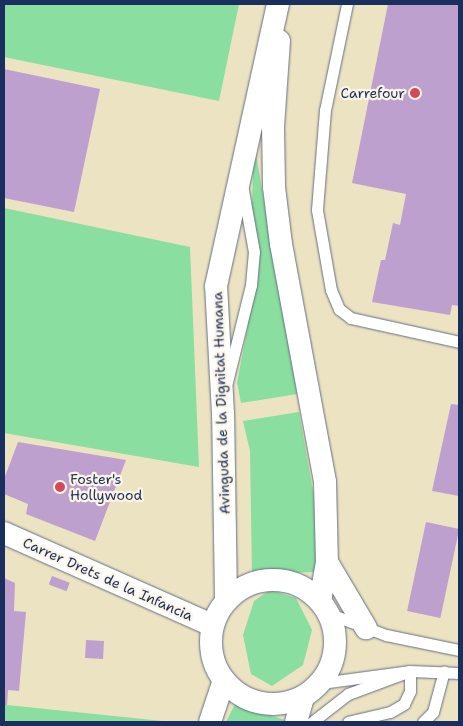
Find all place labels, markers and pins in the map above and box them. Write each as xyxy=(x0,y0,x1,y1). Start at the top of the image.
place label: Carrefour xyxy=(341,85,405,101)
marker: Carrefour xyxy=(409,87,421,99)
place label: Foster's Hollywood xyxy=(70,471,142,504)
marker: Foster's Hollywood xyxy=(54,481,66,493)

